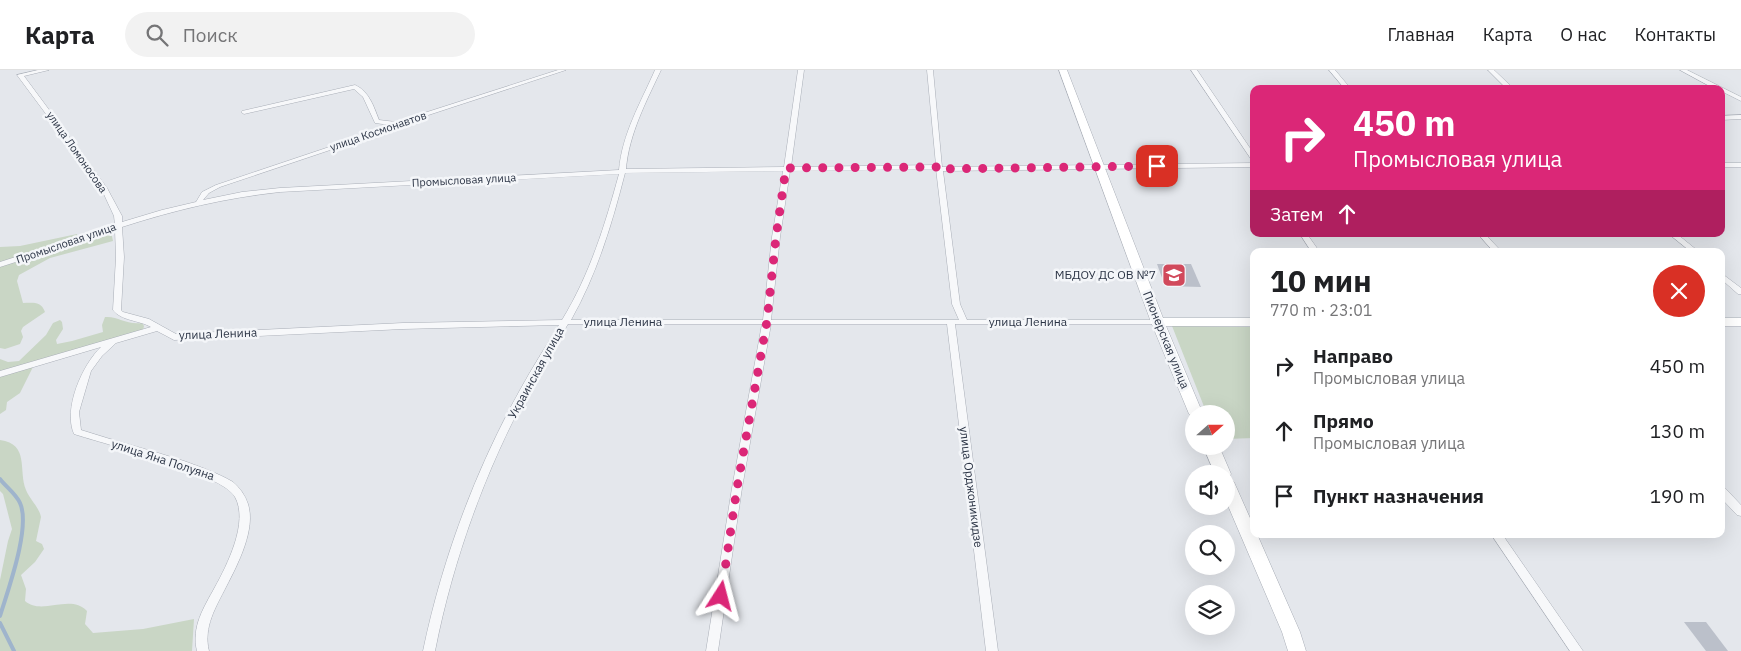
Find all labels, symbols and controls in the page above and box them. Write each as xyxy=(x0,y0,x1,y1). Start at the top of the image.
search box xyxy=(125,12,475,57)
text: Карта xyxy=(25,19,95,51)
icon: search xyxy=(143,21,171,49)
text: Поиск xyxy=(183,23,238,47)
text: Главная xyxy=(1387,23,1455,46)
text: Карта xyxy=(1483,23,1532,46)
text: О нас xyxy=(1560,23,1607,46)
text: Контакты xyxy=(1635,23,1716,46)
text: 450 m xyxy=(1353,100,1456,146)
icon: right xyxy=(1270,105,1335,170)
street label: улица Ломоносова xyxy=(44,108,111,196)
street label: улица Космонавтов xyxy=(328,108,428,154)
text: Промысловая улица xyxy=(1353,144,1562,173)
pin xyxy=(1136,145,1178,187)
icon: arrive xyxy=(1143,152,1171,180)
street label: Промысловая улица xyxy=(411,170,517,190)
icon: ahead xyxy=(1333,200,1361,228)
text: Затем xyxy=(1270,202,1323,226)
street label: Промысловая улица xyxy=(14,219,118,267)
text: 10 мин xyxy=(1270,261,1372,300)
school or university icon: МБДОУ ДС ОВ №7 xyxy=(1161,262,1187,288)
button: close xyxy=(1653,265,1705,317)
place label: МБДОУ ДС ОВ №7 xyxy=(1055,267,1156,282)
street label: Пионерская улица xyxy=(1140,289,1193,391)
text: 770 m · 23:01 xyxy=(1270,300,1372,320)
street label: улица Ленина xyxy=(584,314,663,329)
street label: улица Ленина xyxy=(989,314,1068,329)
street label: Украинская улица xyxy=(504,324,567,421)
street label: улица Ленина xyxy=(179,325,258,342)
text: Направо xyxy=(1313,344,1393,368)
icon: right xyxy=(1270,352,1298,380)
text: 450 m xyxy=(1650,354,1705,378)
text: Промысловая улица xyxy=(1313,368,1465,388)
north arrow xyxy=(1185,405,1235,455)
map controls xyxy=(1185,405,1235,635)
text: Прямо xyxy=(1313,409,1374,433)
icon: ahead xyxy=(1270,417,1298,445)
text: 130 m xyxy=(1650,419,1705,443)
street label: улица Орджоникидзе xyxy=(957,425,986,549)
text: Промысловая улица xyxy=(1313,433,1465,453)
street label: улица Яна Полуяна xyxy=(110,436,217,483)
button: sound xyxy=(1185,465,1235,515)
icon: arrive xyxy=(1270,482,1298,510)
text: Пункт назначения xyxy=(1313,484,1484,508)
text: 190 m xyxy=(1650,484,1705,508)
button: search xyxy=(1185,525,1235,575)
position arrow xyxy=(694,569,746,621)
button: layers xyxy=(1185,585,1235,635)

